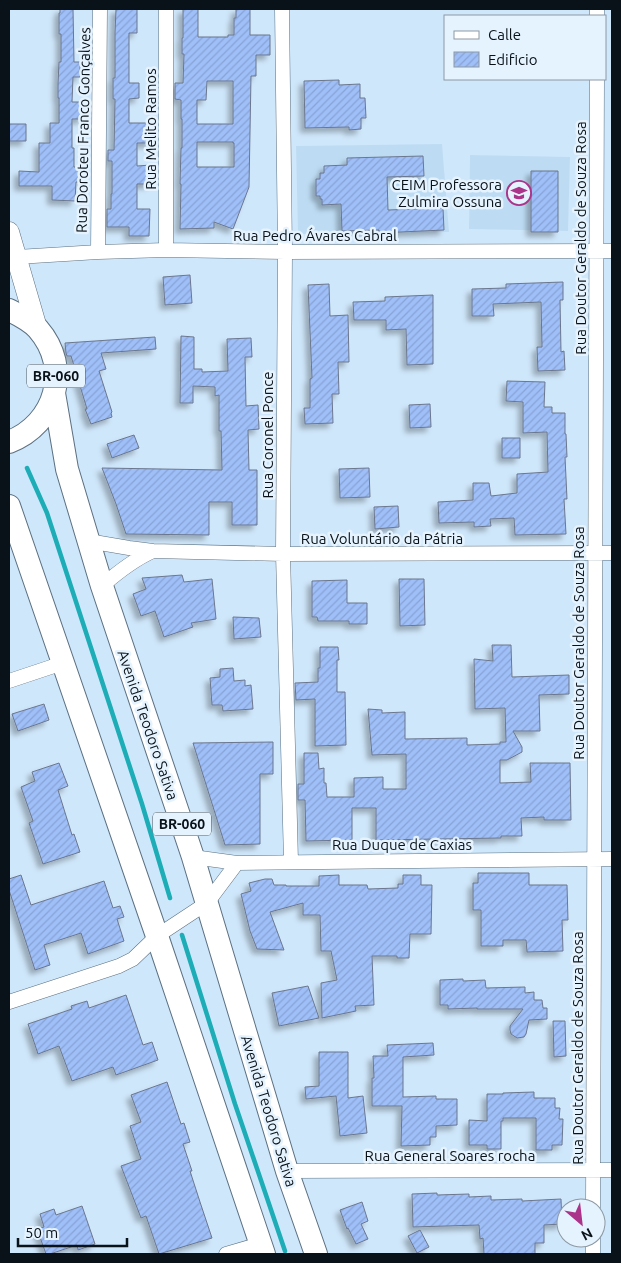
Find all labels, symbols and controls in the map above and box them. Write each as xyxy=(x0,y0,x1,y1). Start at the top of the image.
legend xyxy=(444,15,606,80)
text: Calle xyxy=(488,26,521,43)
street label: Rua Doroteu Franco Gonçalves xyxy=(73,27,93,233)
text: Edificio xyxy=(488,51,537,68)
street label: Rua Melito Ramos xyxy=(142,68,159,190)
street label: Rua Doutor Geraldo de Souza Rosa xyxy=(572,121,589,355)
place label: CEIM Professora Zulmira Ossuna xyxy=(392,176,502,210)
school or university icon: CEIM Professora Zulmira Ossuna xyxy=(506,180,532,206)
street label: Rua Pedro Ávares Cabral xyxy=(233,227,397,244)
road number: BR-060 xyxy=(27,364,85,388)
street label: Rua Coronel Ponce xyxy=(259,371,276,499)
street label: Rua Doutor Geraldo de Souza Rosa xyxy=(570,526,587,760)
street label: Rua Voluntário da Pátria xyxy=(301,530,463,547)
street label: Avenida Teodoro Sativa xyxy=(114,648,182,802)
road number: BR-060 xyxy=(153,812,211,836)
street label: Rua Duque de Caxias xyxy=(332,836,472,853)
street label: Rua Doutor Geraldo de Souza Rosa xyxy=(569,931,586,1165)
street label: Avenida Teodoro Sativa xyxy=(238,1033,300,1189)
street label: Rua General Soares rocha xyxy=(365,1147,535,1164)
north arrow xyxy=(556,1198,606,1248)
scale bar xyxy=(18,1216,126,1248)
text: 50 m xyxy=(25,1224,58,1241)
text: N xyxy=(579,1225,595,1244)

